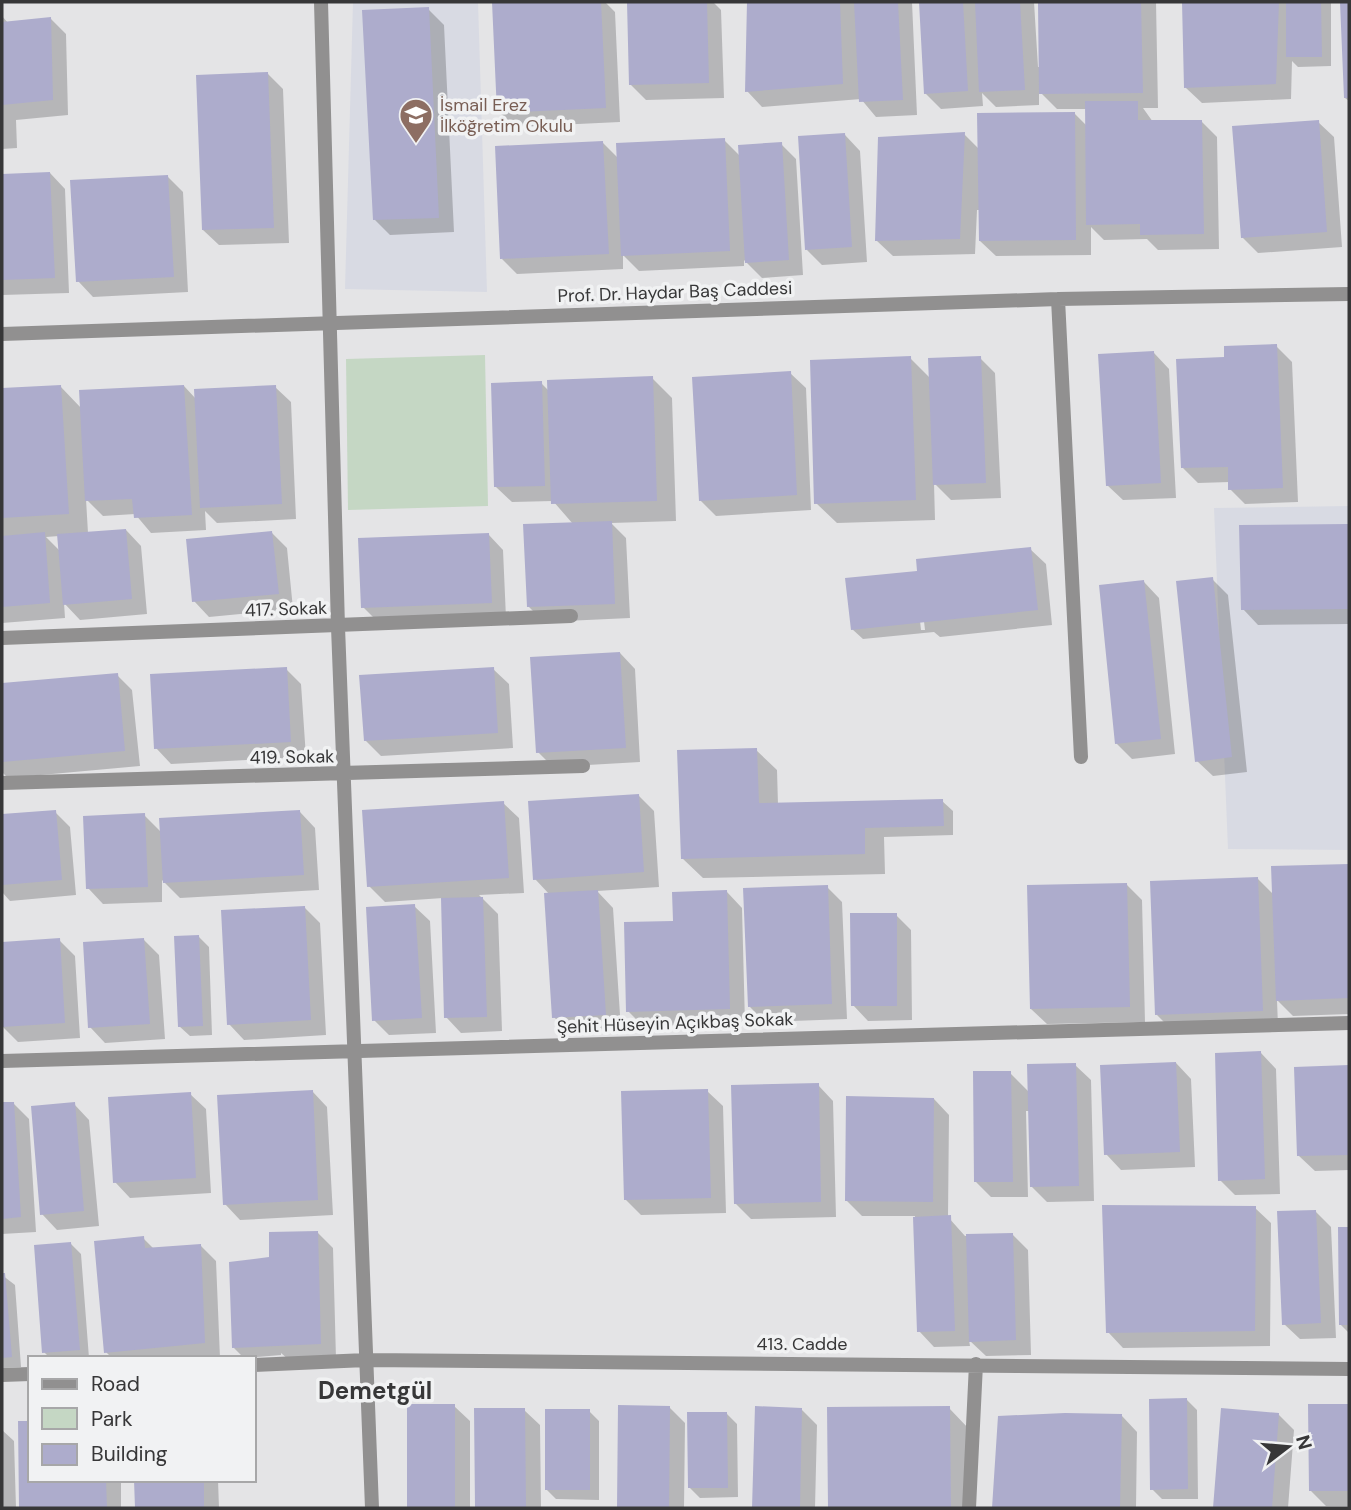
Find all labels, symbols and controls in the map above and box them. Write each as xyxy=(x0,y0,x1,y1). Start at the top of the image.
place label: İsmail Erez İlköğretim Okulu xyxy=(440,93,573,138)
school or university icon: İsmail Erez İlköğretim Okulu xyxy=(397,96,435,145)
street label: Prof. Dr. Haydar Baş Caddesi xyxy=(557,276,793,308)
street label: 417. Sokak xyxy=(244,596,328,622)
street label: 419. Sokak xyxy=(249,744,335,770)
street label: Şehit Hüseyin Açıkbaş Sokak xyxy=(556,1007,794,1039)
street label: 413. Cadde xyxy=(756,1332,848,1356)
legend xyxy=(28,1356,256,1482)
text: Road xyxy=(91,1370,140,1398)
district label: Demetgül xyxy=(318,1375,432,1406)
text: Park xyxy=(91,1405,133,1433)
north arrow xyxy=(1253,1412,1323,1482)
text: N xyxy=(1290,1432,1318,1453)
text: Building xyxy=(91,1440,168,1468)

